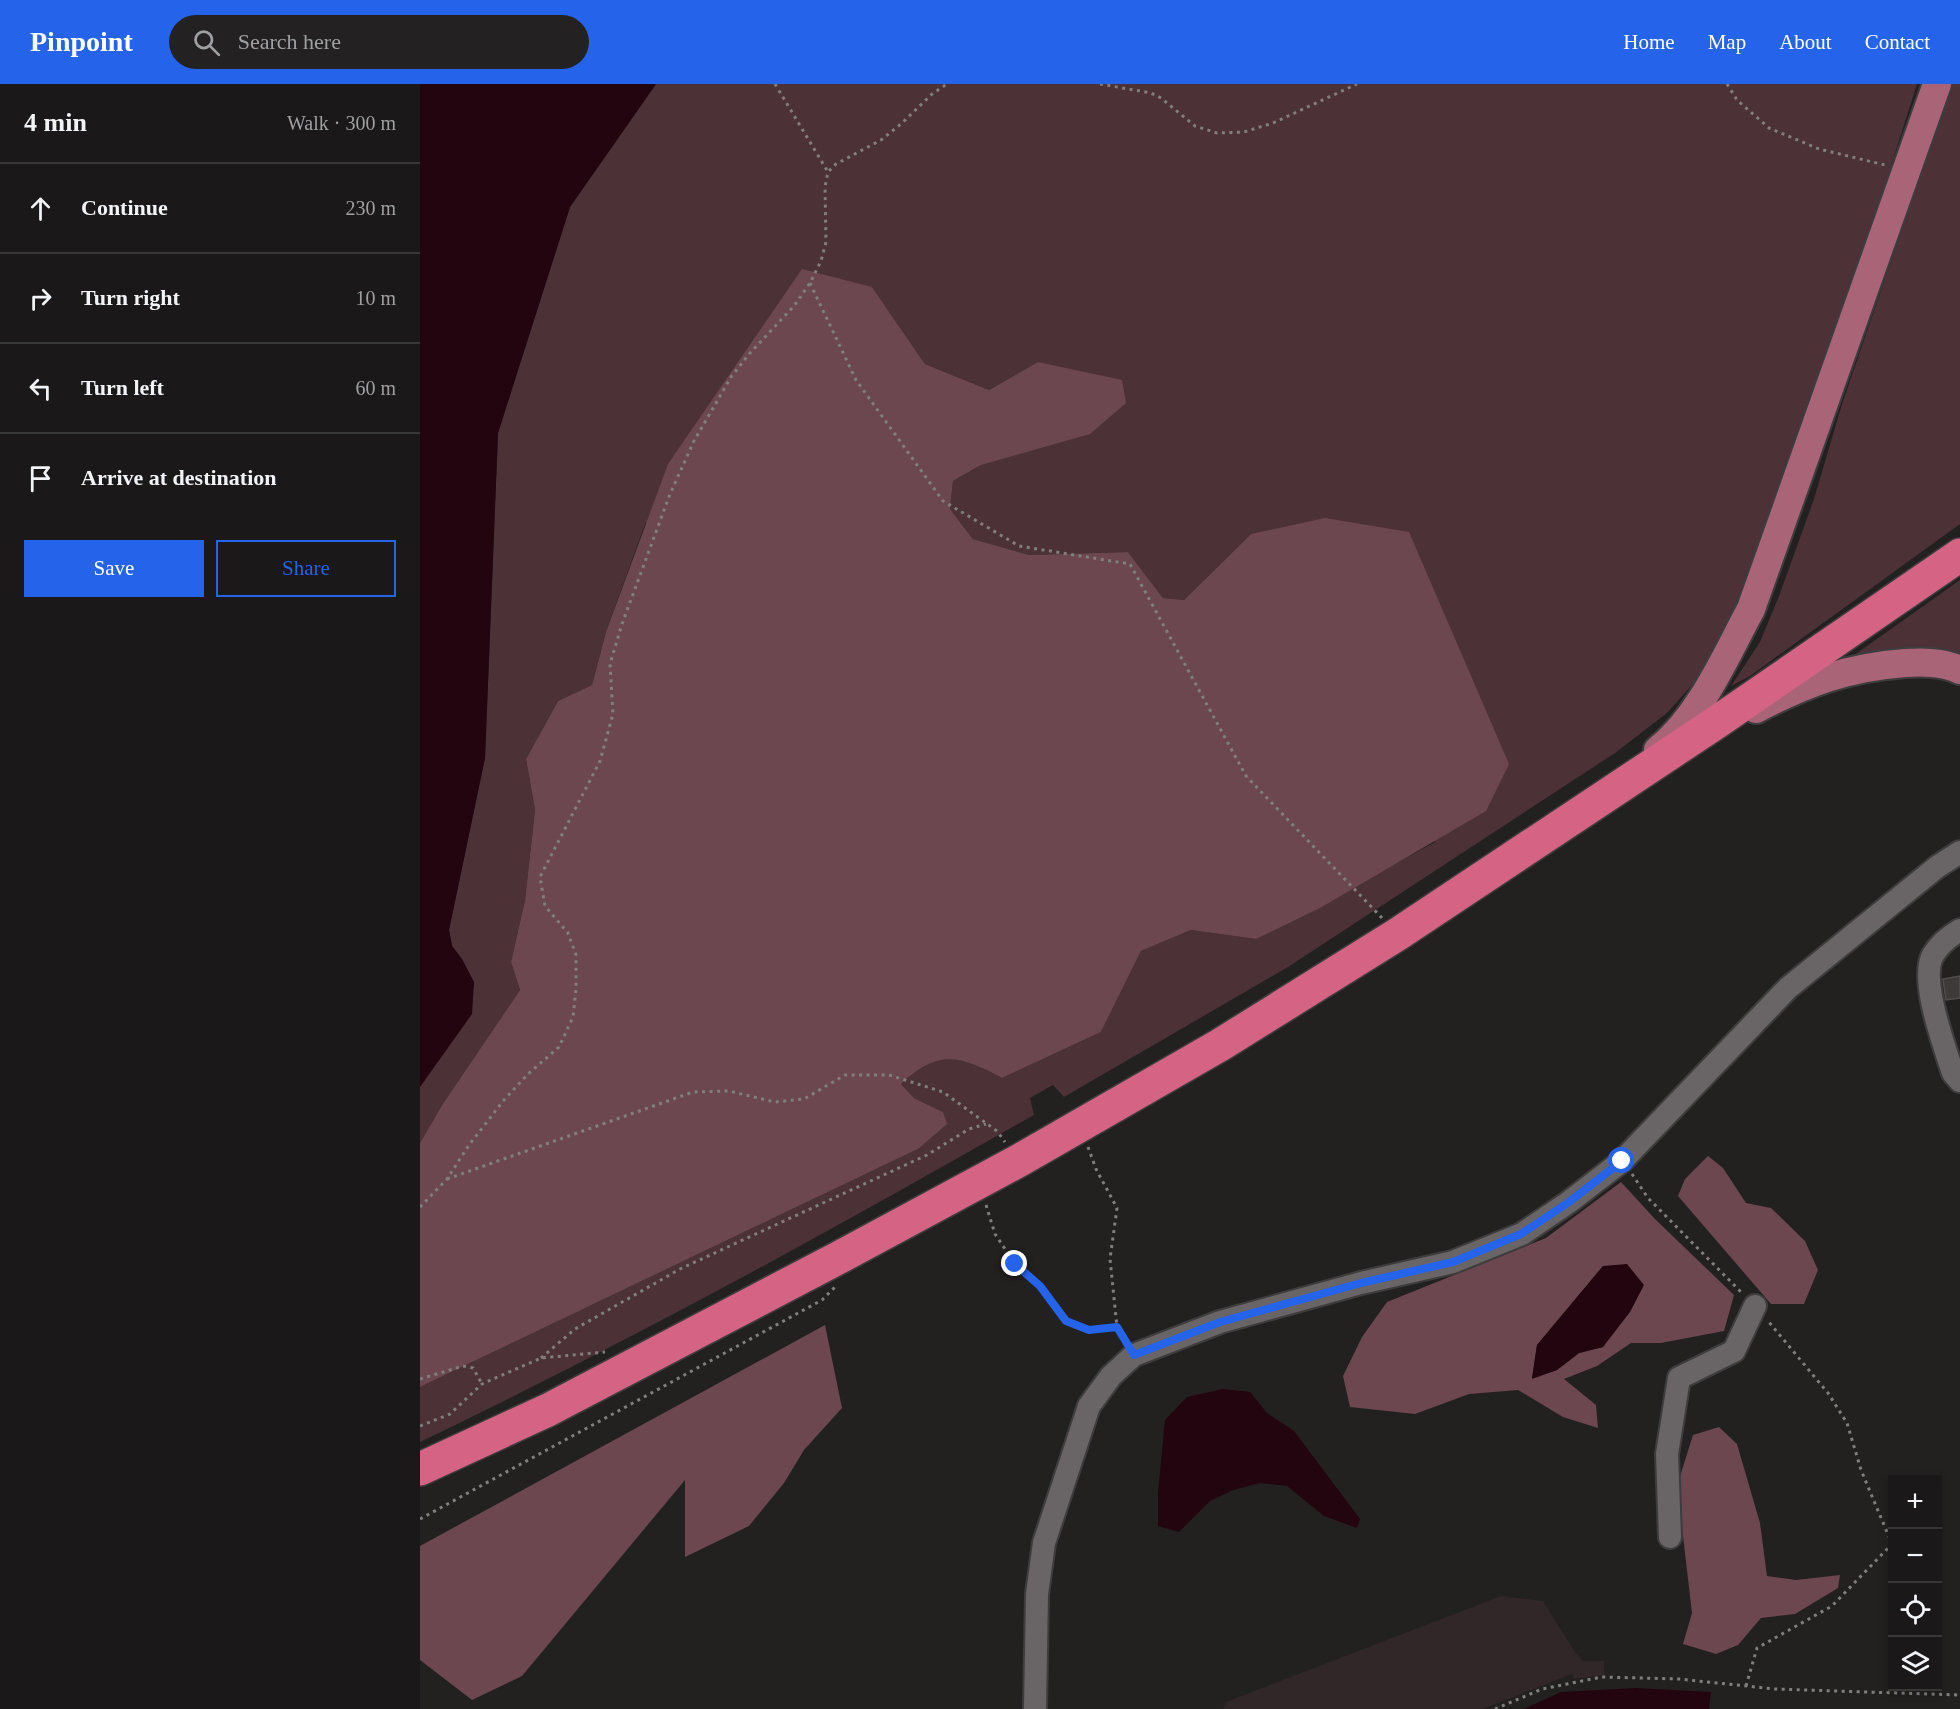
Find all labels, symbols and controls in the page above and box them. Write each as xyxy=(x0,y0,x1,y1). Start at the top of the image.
search box xyxy=(169,15,589,69)
text: Pinpoint xyxy=(30,26,133,57)
icon: search xyxy=(190,26,223,59)
text: Search here xyxy=(238,29,341,54)
text: Home xyxy=(1623,30,1675,54)
text: Map xyxy=(1708,30,1746,54)
text: About xyxy=(1779,30,1832,54)
text: Contact xyxy=(1865,30,1930,54)
text: 4 min xyxy=(24,108,87,137)
text: Walk · 300 m xyxy=(287,112,396,134)
icon: ahead xyxy=(24,192,57,225)
text: Continue xyxy=(81,195,168,220)
text: 230 m xyxy=(345,197,396,219)
icon: right xyxy=(24,282,57,315)
text: Turn right xyxy=(81,285,180,310)
text: 10 m xyxy=(355,287,396,309)
icon: left xyxy=(24,372,57,405)
text: Turn left xyxy=(81,375,164,400)
text: 60 m xyxy=(355,377,396,399)
icon: arrive xyxy=(24,462,57,495)
text: Arrive at destination xyxy=(81,465,277,490)
button: Save xyxy=(24,540,204,597)
button: Share xyxy=(216,540,396,597)
route start xyxy=(1608,1147,1634,1173)
route end xyxy=(1001,1250,1027,1276)
map controls xyxy=(1888,1475,1942,1691)
button: + xyxy=(1888,1475,1942,1529)
button: − xyxy=(1888,1529,1942,1583)
button: locate xyxy=(1888,1583,1942,1637)
button: layers xyxy=(1888,1637,1942,1691)

